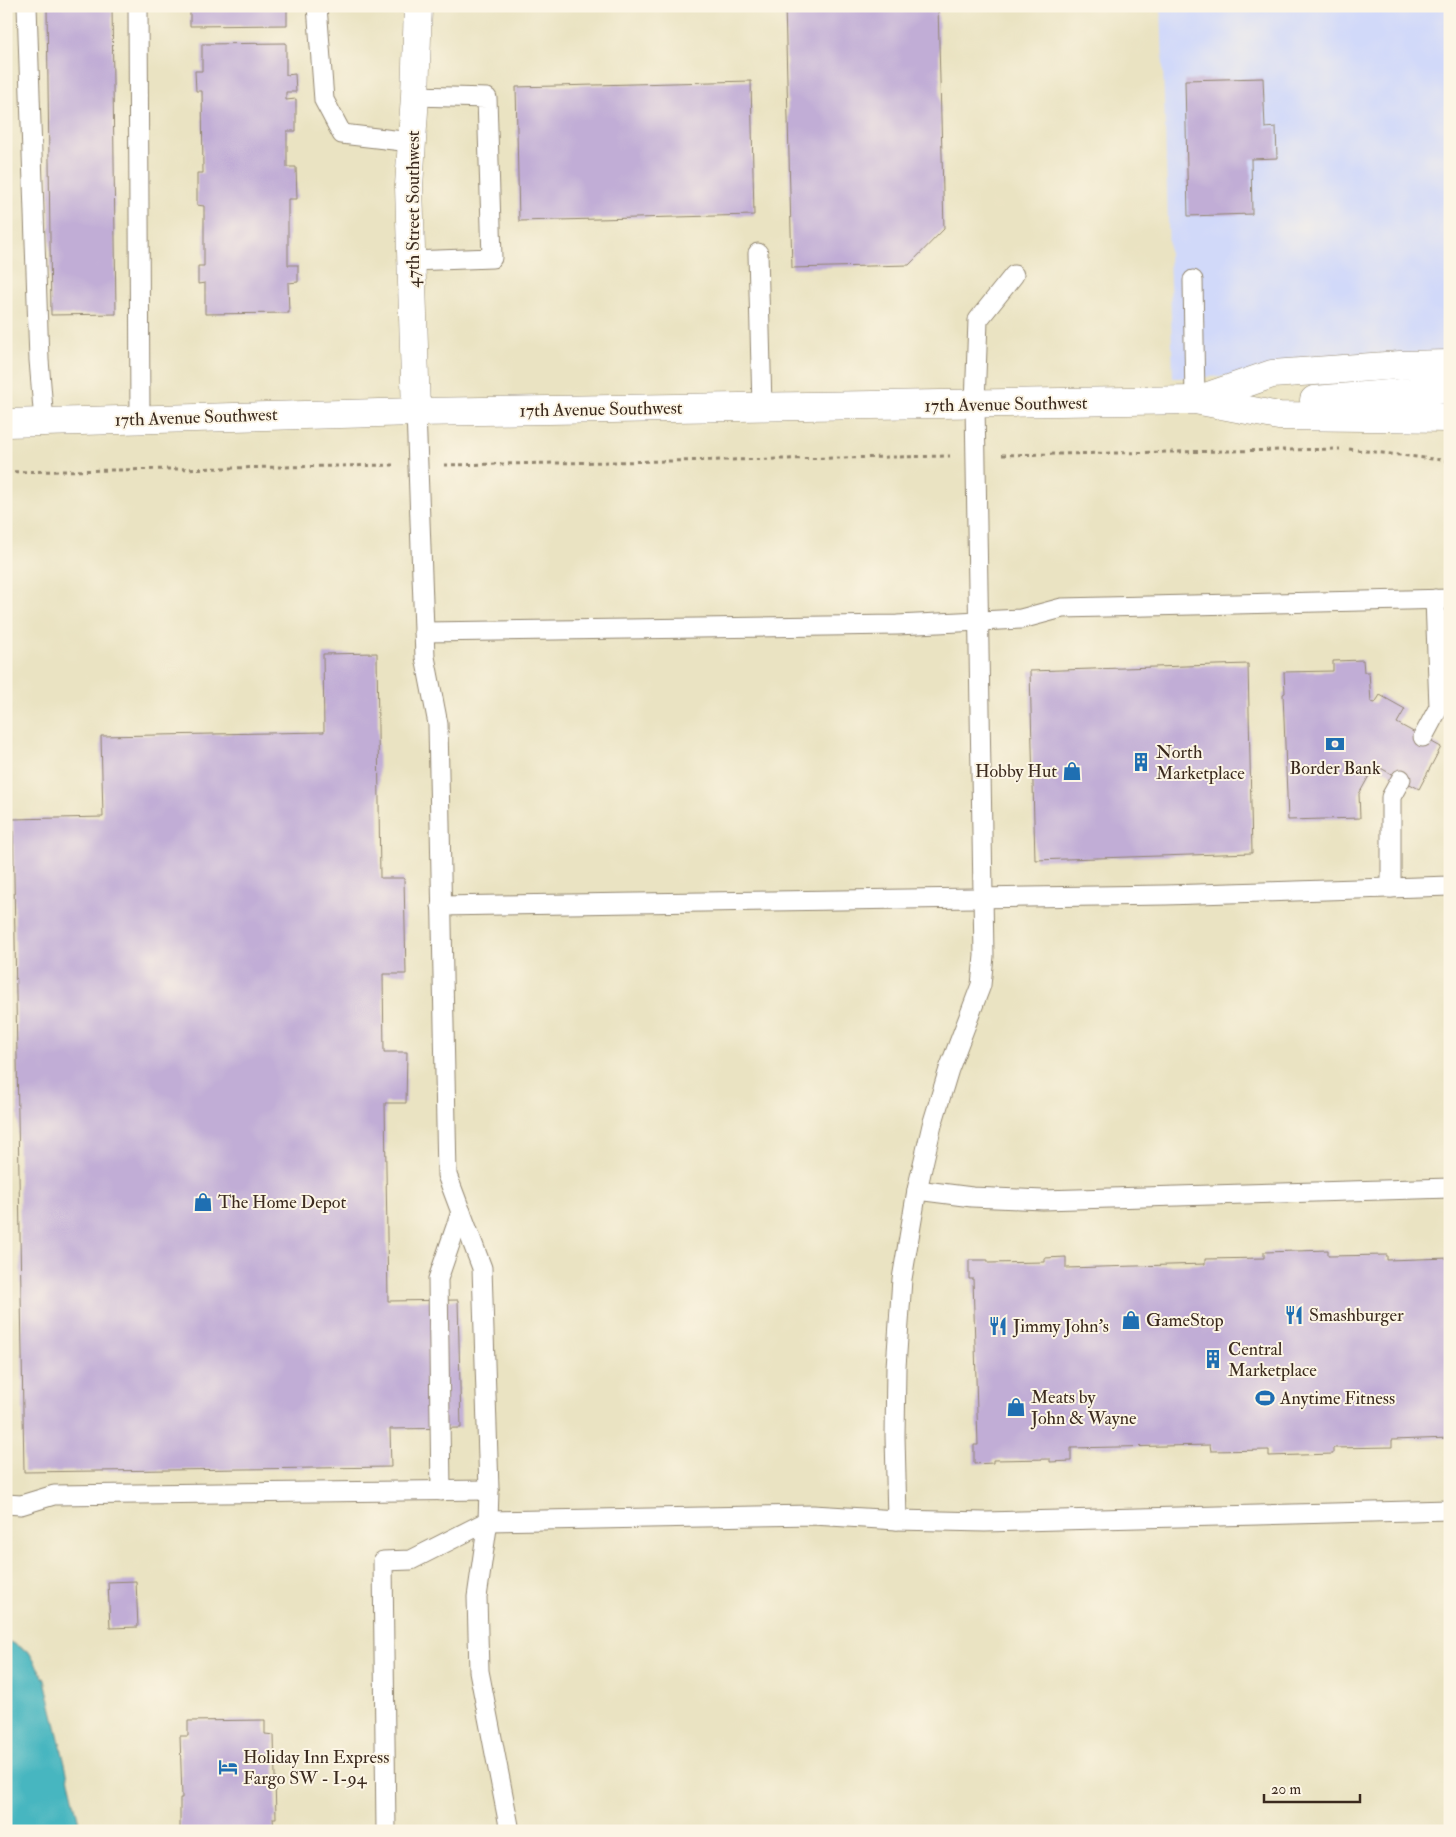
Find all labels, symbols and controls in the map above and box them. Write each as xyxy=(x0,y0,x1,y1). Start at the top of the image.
street label: 47th Street Southwest xyxy=(402,130,425,288)
street label: 17th Avenue Southwest xyxy=(924,392,1088,417)
street label: 17th Avenue Southwest xyxy=(519,397,683,422)
street label: 17th Avenue Southwest xyxy=(114,403,278,432)
bank icon: Border Bank xyxy=(1324,733,1346,755)
place label: North Marketplace xyxy=(1156,741,1245,785)
building icon: North Marketplace xyxy=(1130,751,1152,773)
place label: Border Bank xyxy=(1289,757,1381,780)
place label: Hobby Hut xyxy=(975,760,1057,783)
shop icon: Hobby Hut xyxy=(1061,760,1083,782)
shop icon: The Home Depot xyxy=(192,1191,214,1213)
place label: The Home Depot xyxy=(218,1191,346,1214)
restaurant icon: Smashburger xyxy=(1283,1304,1305,1326)
place label: Smashburger xyxy=(1309,1304,1404,1327)
shop icon: GameStop xyxy=(1120,1309,1142,1331)
place label: GameStop xyxy=(1146,1309,1224,1332)
restaurant icon: Jimmy John's xyxy=(987,1315,1009,1337)
place label: Jimmy John's xyxy=(1012,1315,1109,1338)
place label: Central Marketplace xyxy=(1228,1338,1317,1382)
building icon: Central Marketplace xyxy=(1202,1348,1224,1370)
place label: Meats by John & Wayne xyxy=(1030,1386,1137,1430)
sports icon: Anytime Fitness xyxy=(1254,1387,1276,1409)
place label: Anytime Fitness xyxy=(1279,1387,1395,1410)
shop icon: Meats by John & Wayne xyxy=(1005,1396,1027,1418)
place label: Holiday Inn Express Fargo SW - I-94 xyxy=(243,1746,389,1790)
hotel icon: Holiday Inn Express Fargo SW - I-94 xyxy=(217,1756,239,1778)
scale bar xyxy=(1264,1772,1360,1804)
text: 20 m xyxy=(1271,1780,1301,1799)

